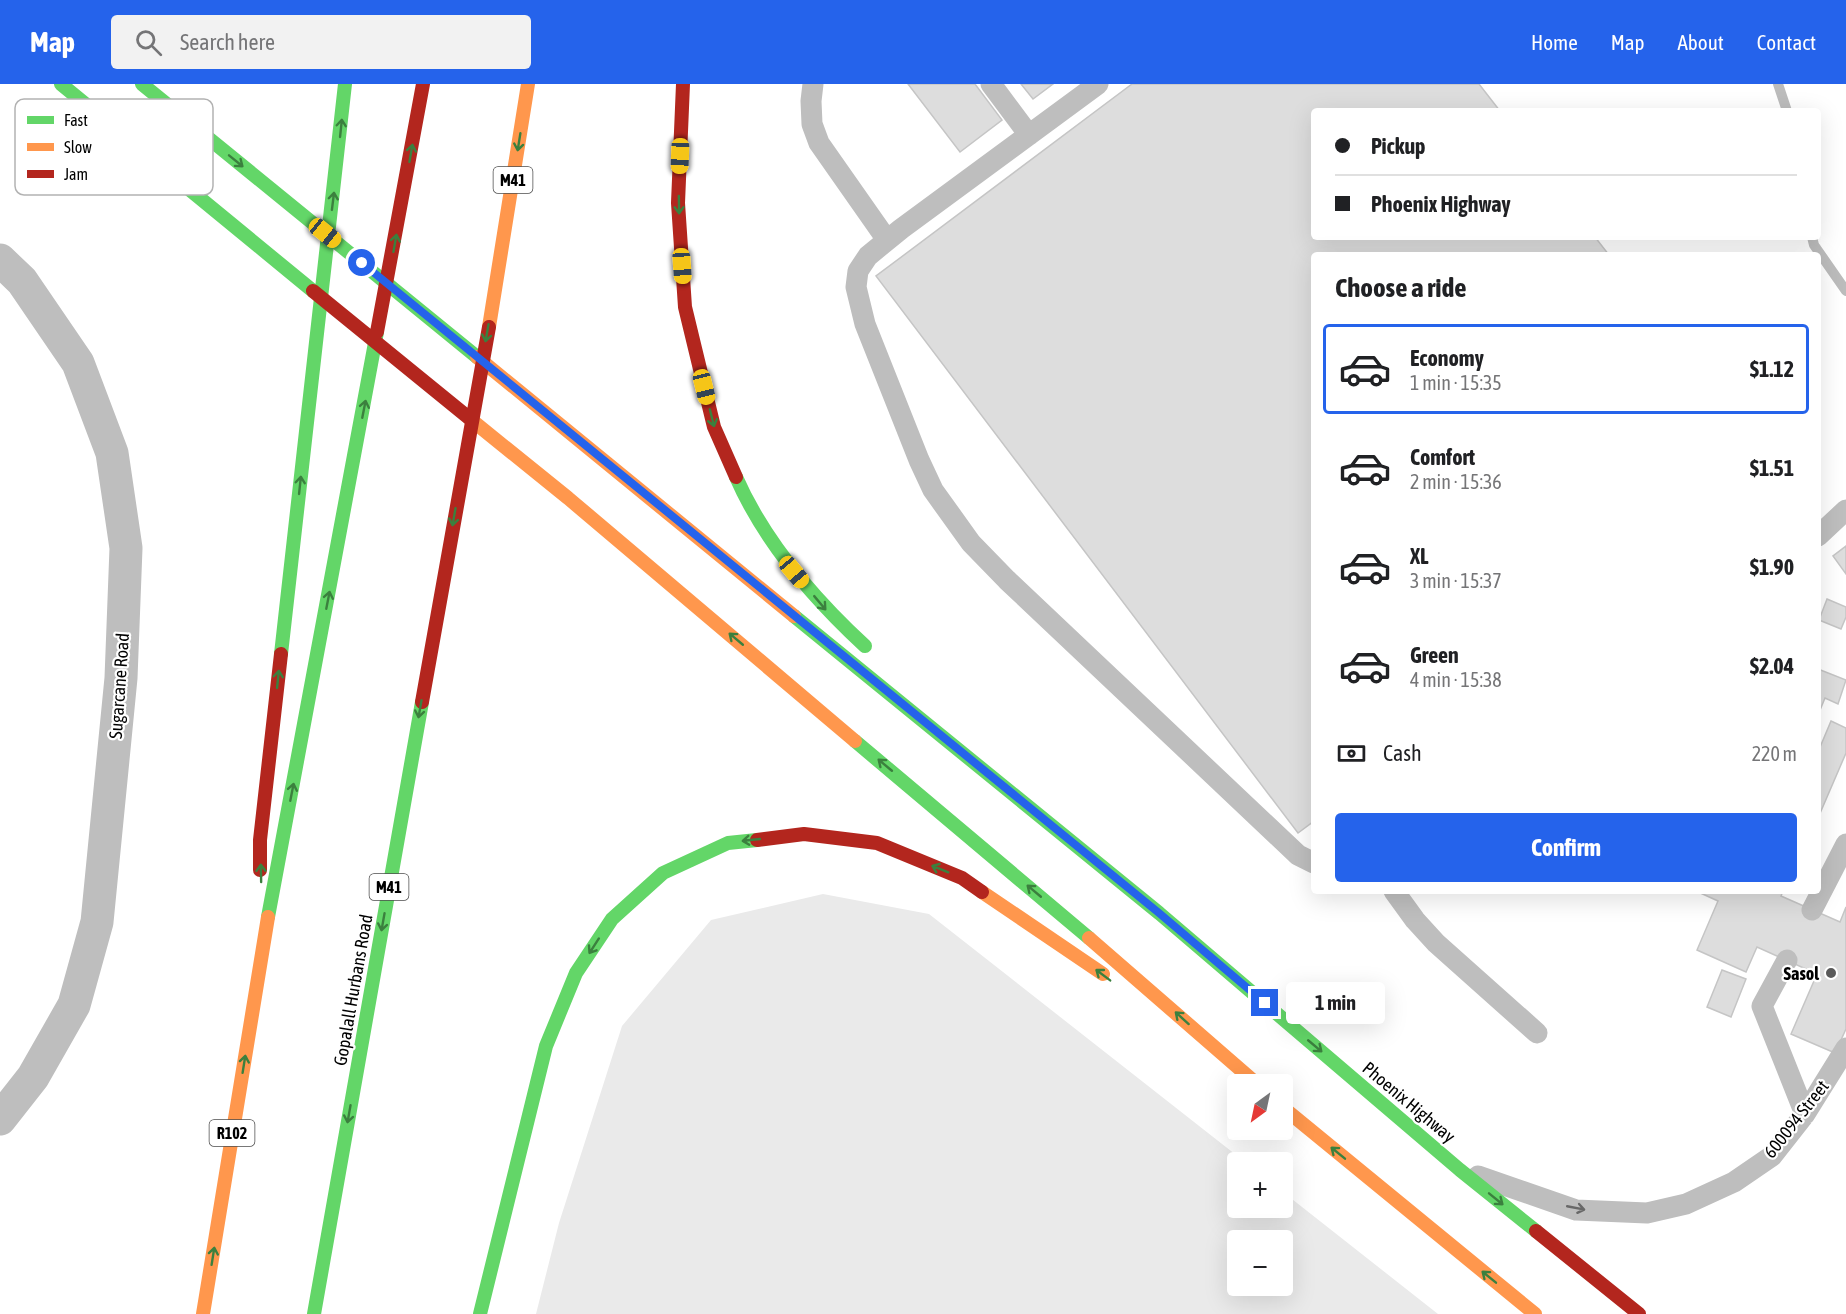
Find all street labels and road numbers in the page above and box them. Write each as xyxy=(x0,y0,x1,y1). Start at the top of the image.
road number: M41 xyxy=(494,167,532,193)
street label: Sugarcane Road xyxy=(105,632,133,740)
road number: M41 xyxy=(370,874,408,900)
street label: Gopalall Hurbans Road xyxy=(329,913,377,1067)
street label: Phoenix Highway xyxy=(1359,1057,1459,1147)
street label: 600094 Street xyxy=(1759,1076,1833,1162)
road number: R102 xyxy=(210,1120,254,1146)

